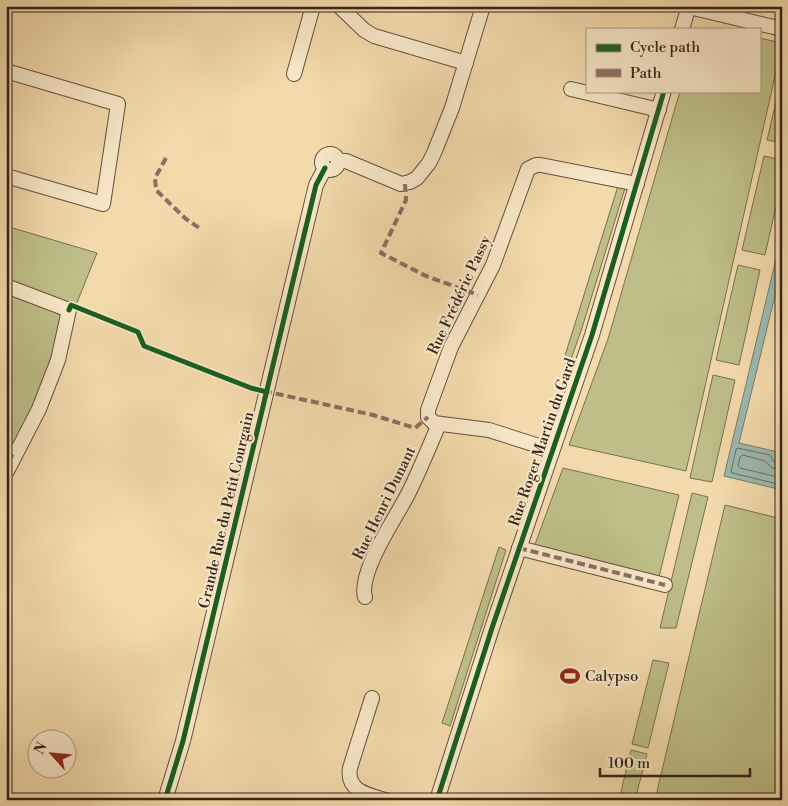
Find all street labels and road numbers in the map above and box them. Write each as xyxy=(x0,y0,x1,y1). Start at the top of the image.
street label: Rue Frédéric Passy xyxy=(423,232,496,358)
street label: Rue Roger Martin du Gard xyxy=(505,355,580,529)
street label: Grande Rue du Petit Courgain xyxy=(195,410,258,610)
street label: Rue Henri Dunant xyxy=(349,443,420,563)

